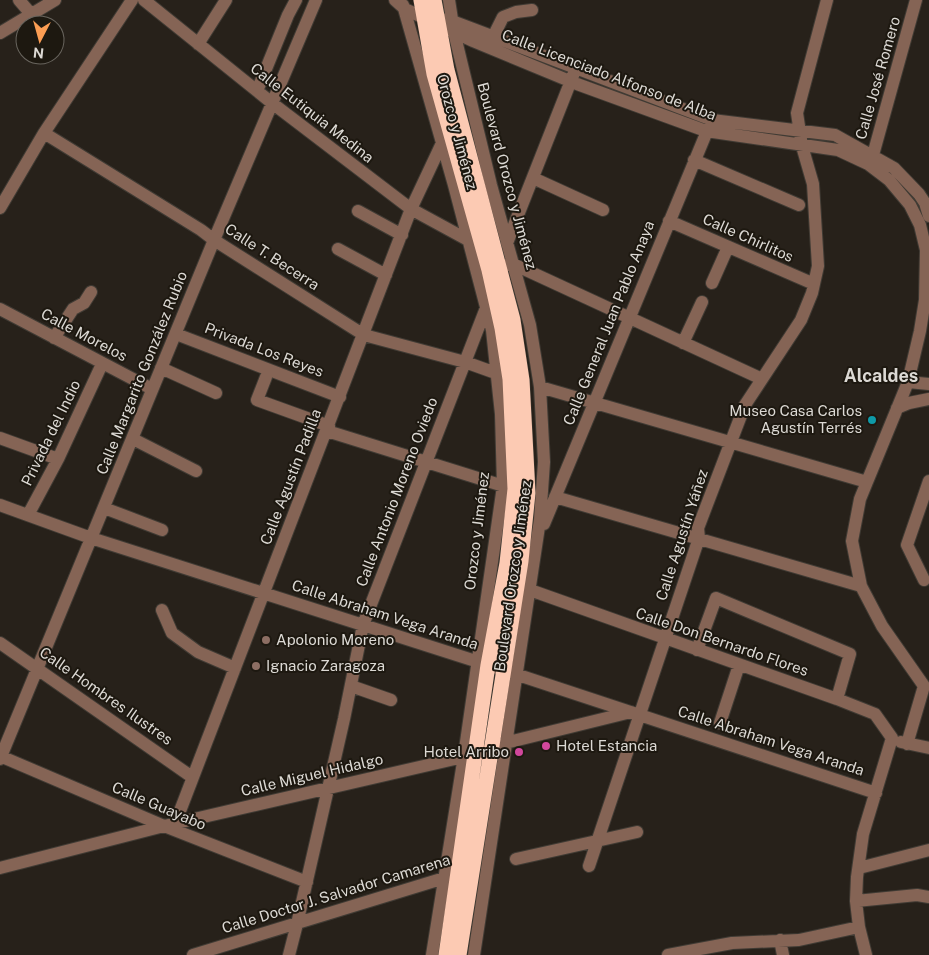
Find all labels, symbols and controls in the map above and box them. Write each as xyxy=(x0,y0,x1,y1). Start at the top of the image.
street label: Calle José Romero xyxy=(852,14,903,141)
north arrow xyxy=(15,15,65,65)
street label: Calle Licenciado Alfonso de Alba xyxy=(500,26,719,123)
text: N xyxy=(32,44,45,61)
street label: Calle Eutiquia Medina xyxy=(247,59,377,166)
street label: Orozco y Jiménez xyxy=(434,72,481,192)
street label: Boulevard Orozco y Jiménez xyxy=(474,80,541,271)
street label: Calle Chirlitos xyxy=(700,210,796,265)
street label: Calle General Juan Pablo Anaya xyxy=(560,218,657,428)
street label: Calle T. Becerra xyxy=(222,220,322,293)
street label: Calle Margarito González Rubio xyxy=(93,269,190,477)
street label: Calle Morelos xyxy=(38,305,130,364)
street label: Privada Los Reyes xyxy=(202,319,326,380)
district label: Alcaldes xyxy=(844,365,918,386)
street label: Privada del Indio xyxy=(18,377,83,488)
street label: Calle Antonio Moreno Oviedo xyxy=(353,395,441,589)
place label: Museo Casa Carlos Agustín Terrés xyxy=(729,402,862,436)
street label: Calle Agustín Padilla xyxy=(257,406,324,547)
marker: Museo Casa Carlos Agustín Terrés xyxy=(866,414,878,426)
street label: Calle Agustín Yáñez xyxy=(652,467,711,603)
street label: Orozco y Jiménez xyxy=(461,471,492,591)
street label: Boulevard Orozco y Jiménez xyxy=(491,479,534,673)
street label: Calle Abraham Vega Aranda xyxy=(290,576,481,653)
street label: Calle Don Bernardo Flores xyxy=(633,604,811,679)
place label: Apolonio Moreno xyxy=(276,631,394,648)
marker: Apolonio Moreno xyxy=(260,634,272,646)
street label: Calle Hombres Ilustres xyxy=(36,643,176,748)
place label: Ignacio Zaragoza xyxy=(266,657,385,674)
marker: Ignacio Zaragoza xyxy=(250,660,262,672)
street label: Calle Abraham Vega Aranda xyxy=(676,702,867,779)
place label: Hotel Estancia xyxy=(556,737,657,754)
marker: Hotel Estancia xyxy=(540,740,552,752)
place label: Hotel Arribo xyxy=(424,743,509,760)
marker: Hotel Arribo xyxy=(513,746,525,758)
street label: Calle Miguel Hidalgo xyxy=(239,750,385,799)
street label: Calle Guayabo xyxy=(110,778,209,833)
street label: Calle Doctor J. Salvador Camarena xyxy=(220,851,452,936)

